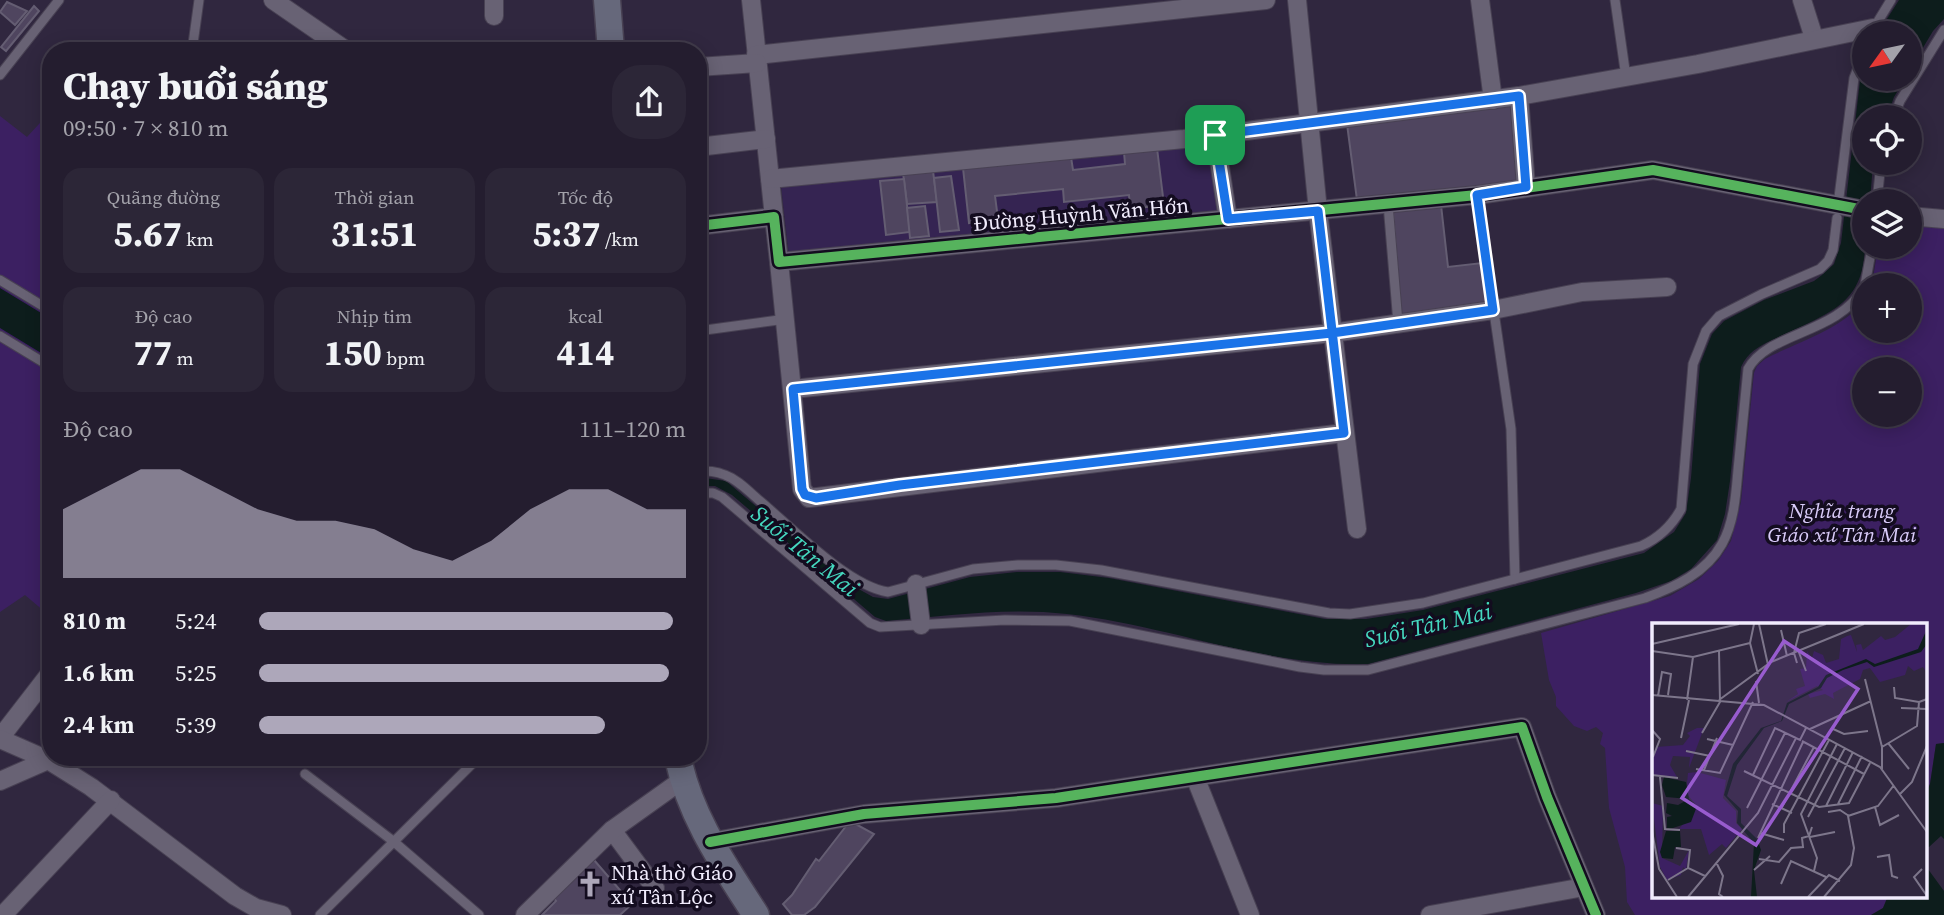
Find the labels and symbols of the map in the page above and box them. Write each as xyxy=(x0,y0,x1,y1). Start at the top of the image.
north arrow xyxy=(1852,21,1922,91)
pin xyxy=(1185,105,1245,165)
street label: Đường Huỳnh Văn Hớn xyxy=(972,190,1190,238)
park label: Nghĩa trang Giáo xứ Tân Mai xyxy=(1767,496,1917,549)
water label: Suối Tân Mai xyxy=(745,498,865,604)
water label: Suối Tân Mai xyxy=(1361,595,1495,655)
inset map xyxy=(1652,623,1926,898)
place label: Nhà thờ Giáo xứ Tân Lộc xyxy=(611,858,733,911)
church icon: Nhà thờ Giáo xứ Tân Lộc xyxy=(575,869,605,899)

